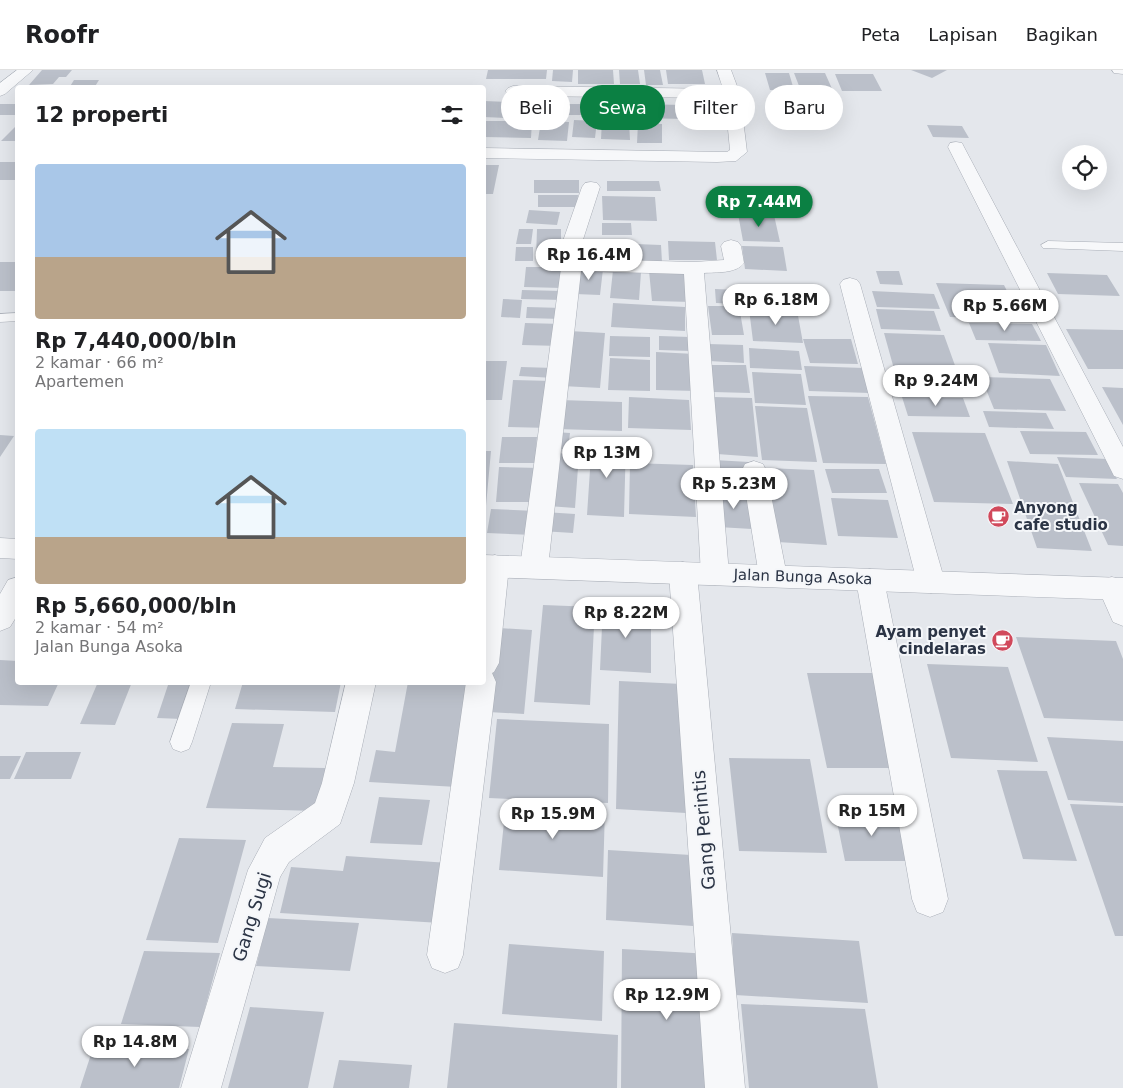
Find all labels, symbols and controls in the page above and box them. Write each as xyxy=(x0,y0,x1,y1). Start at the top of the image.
text: Roofr xyxy=(25,21,99,49)
text: Peta xyxy=(861,24,900,45)
text: Lapisan xyxy=(928,24,998,45)
text: Bagikan xyxy=(1026,24,1098,45)
chip: Beli xyxy=(501,85,570,130)
chip: Sewa xyxy=(580,85,665,130)
chip: Filter xyxy=(675,85,755,130)
chip: Baru xyxy=(765,85,843,130)
icon: filters xyxy=(438,101,466,129)
text: 12 properti xyxy=(35,103,168,127)
map controls xyxy=(1062,145,1107,190)
button: locate xyxy=(1062,145,1107,190)
pin: Rp 7.44M xyxy=(707,186,811,228)
text: Rp 7.44M xyxy=(717,192,801,211)
icon: home xyxy=(206,197,296,287)
pin: Rp 16.4M xyxy=(537,238,641,281)
text: Rp 16.4M xyxy=(547,245,631,264)
pin: Rp 6.18M xyxy=(724,284,828,326)
text: Rp 6.18M xyxy=(734,290,818,309)
pin: Rp 5.66M xyxy=(953,290,1057,332)
text: Rp 5.66M xyxy=(963,296,1047,315)
text: Rp 7,440,000/bln xyxy=(35,329,237,353)
text: 2 kamar · 66 m² xyxy=(35,353,164,372)
pin: Rp 9.24M xyxy=(884,364,988,407)
text: Rp 9.24M xyxy=(894,371,978,390)
text: Apartemen xyxy=(35,372,124,391)
pin: Rp 13M xyxy=(566,436,648,479)
text: Rp 13M xyxy=(573,443,641,462)
icon: home xyxy=(206,462,296,552)
pin: Rp 5.23M xyxy=(682,468,786,510)
text: Rp 5.23M xyxy=(692,474,776,493)
place label: Anyong cafe studio xyxy=(1014,499,1108,534)
cafe icon: Anyong cafe studio xyxy=(986,505,1010,529)
street label: Jalan Bunga Asoka xyxy=(732,566,873,588)
text: Rp 5,660,000/bln xyxy=(35,594,237,618)
pin: Rp 8.22M xyxy=(574,596,678,639)
text: Rp 8.22M xyxy=(584,603,668,622)
text: 2 kamar · 54 m² xyxy=(35,618,164,637)
place label: Ayam penyet cindelaras xyxy=(875,623,986,658)
cafe icon: Ayam penyet cindelaras xyxy=(990,629,1014,653)
text: Jalan Bunga Asoka xyxy=(35,637,183,656)
street label: Gang Perintis xyxy=(688,769,719,891)
pin: Rp 15M xyxy=(831,794,913,837)
pin: Rp 15.9M xyxy=(501,798,605,840)
text: Rp 15M xyxy=(838,801,906,820)
text: Rp 15.9M xyxy=(511,804,595,823)
street label: Gang Sugi xyxy=(228,869,275,964)
pin: Rp 12.9M xyxy=(615,978,719,1021)
text: Rp 12.9M xyxy=(625,985,709,1004)
pin: Rp 14.8M xyxy=(83,1026,187,1068)
text: Rp 14.8M xyxy=(93,1032,177,1051)

